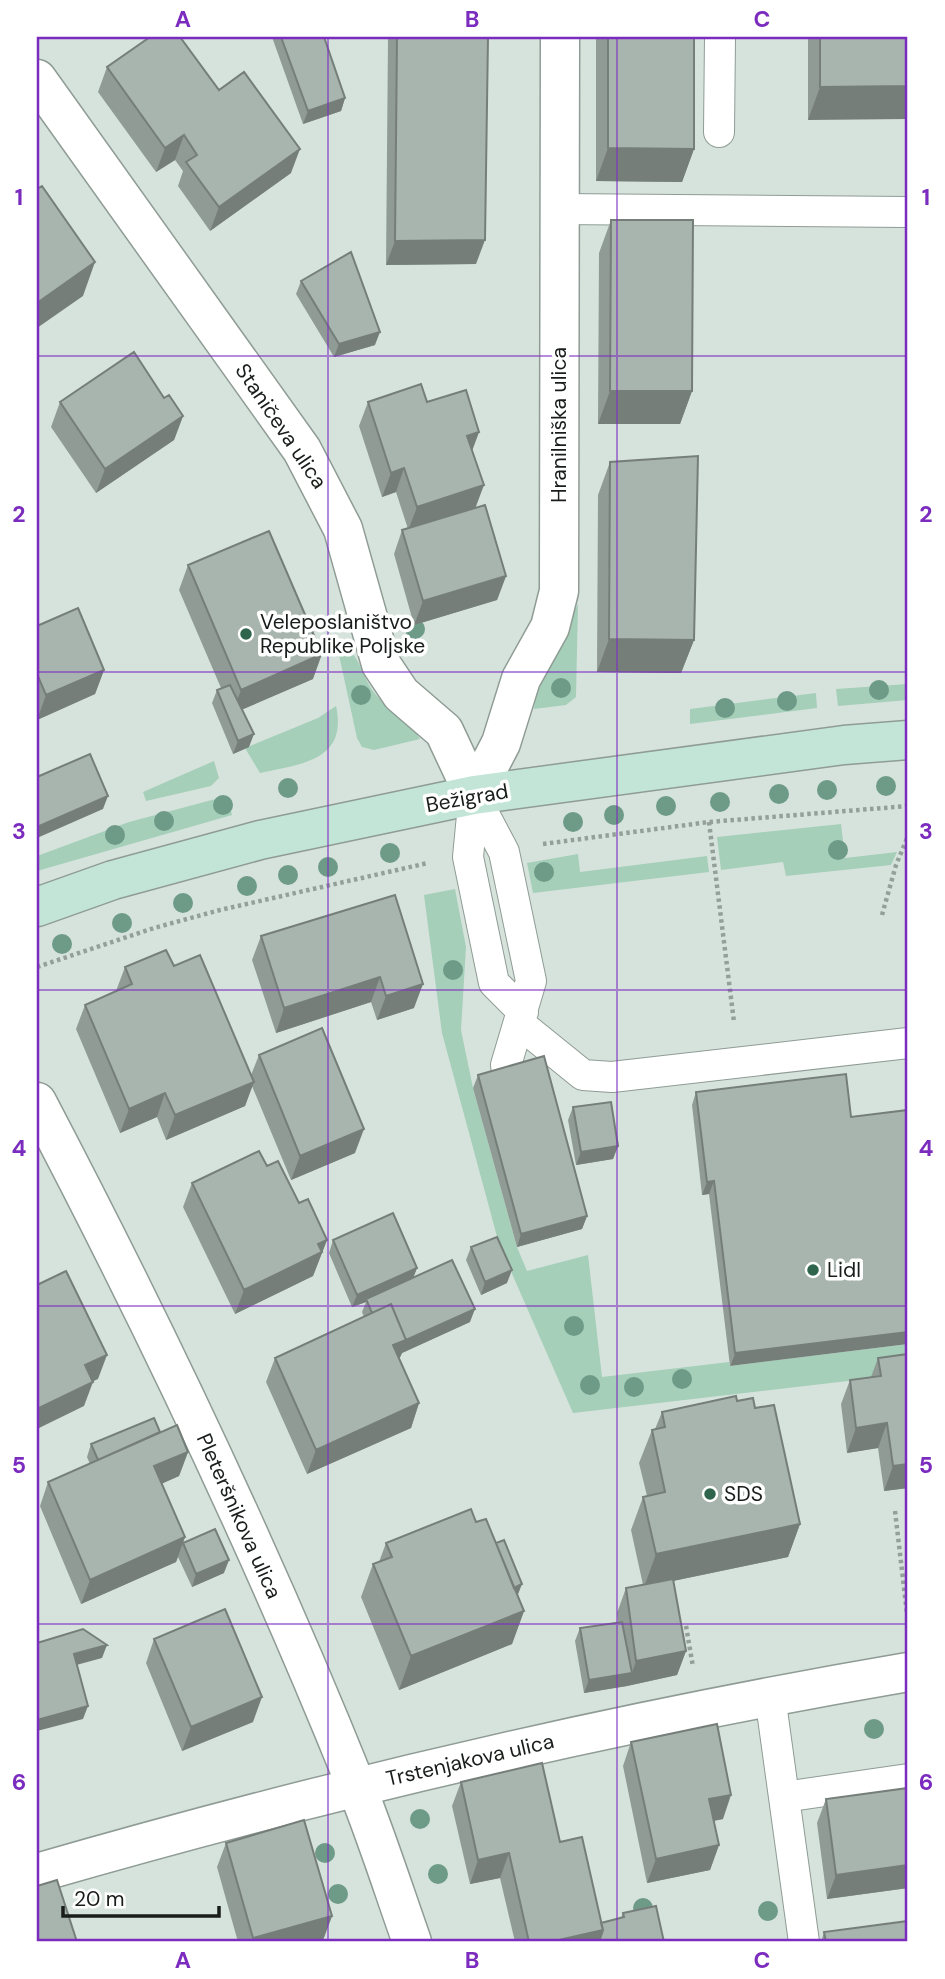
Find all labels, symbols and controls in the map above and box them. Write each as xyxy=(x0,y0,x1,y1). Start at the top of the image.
text: A xyxy=(175,4,191,34)
text: B xyxy=(465,4,479,34)
text: C xyxy=(754,4,770,34)
text: 1 xyxy=(15,182,23,212)
text: 1 xyxy=(922,182,930,212)
street label: Hranilniška ulica xyxy=(545,347,573,503)
street label: Staničeva ulica xyxy=(229,358,333,494)
text: 2 xyxy=(12,499,26,529)
text: 2 xyxy=(919,499,933,529)
place label: Veleposlaništvo Republike Poljske xyxy=(260,608,425,660)
marker: Veleposlaništvo Republike Poljske xyxy=(238,626,254,642)
street label: Bežigrad xyxy=(424,777,510,819)
text: 3 xyxy=(12,816,26,846)
text: 3 xyxy=(919,816,933,846)
text: 4 xyxy=(12,1133,27,1163)
text: 4 xyxy=(919,1133,934,1163)
place label: Lidl xyxy=(827,1256,861,1284)
marker: Lidl xyxy=(805,1262,821,1278)
street label: Pleteršnikova ulica xyxy=(190,1429,288,1603)
text: 5 xyxy=(12,1450,26,1480)
text: 5 xyxy=(919,1450,933,1480)
place label: SDS xyxy=(724,1480,763,1508)
marker: SDS xyxy=(702,1486,718,1502)
street label: Trstenjakova ulica xyxy=(383,1727,557,1793)
text: 6 xyxy=(12,1767,26,1797)
text: 6 xyxy=(919,1767,933,1797)
scale bar xyxy=(63,1874,219,1918)
text: 20 m xyxy=(74,1885,125,1913)
text: A xyxy=(175,1945,191,1975)
text: B xyxy=(465,1945,479,1975)
text: C xyxy=(754,1945,770,1975)

